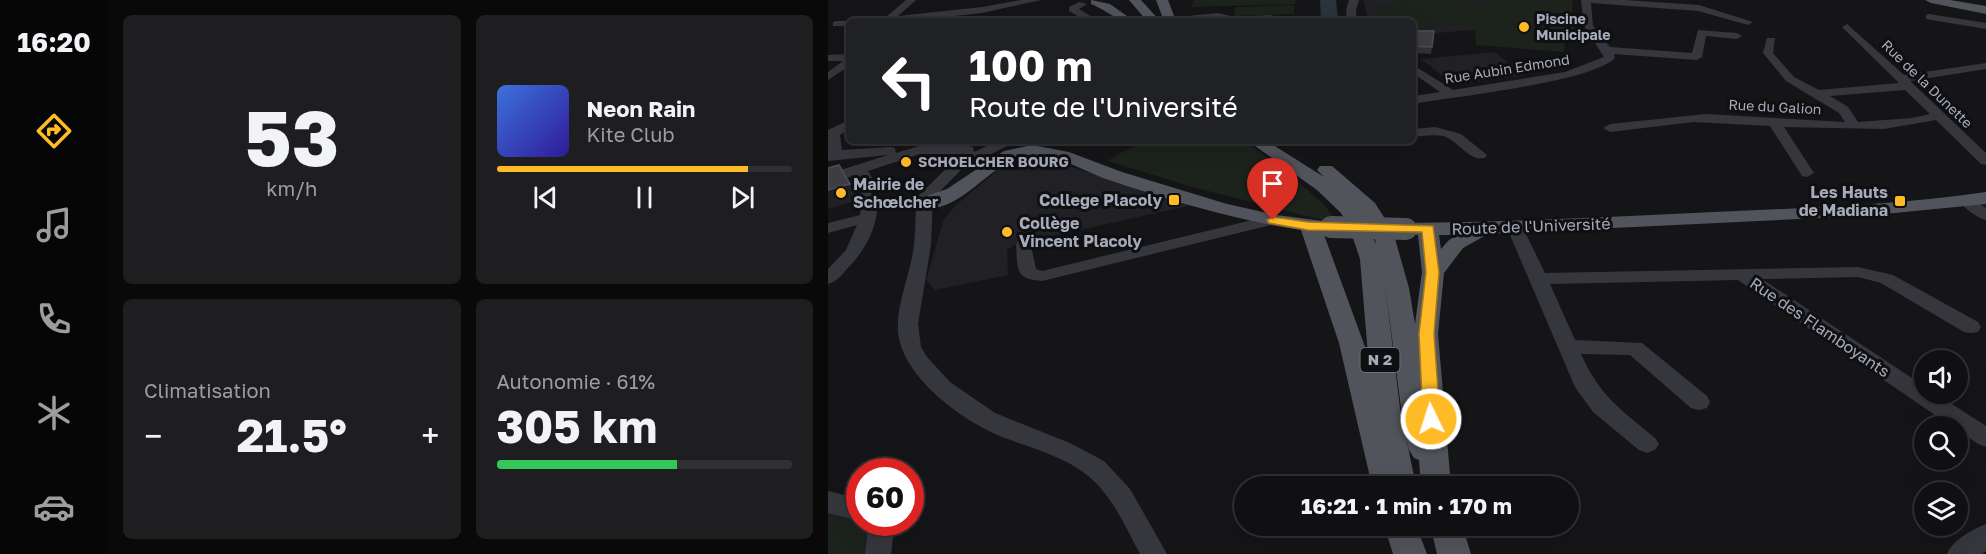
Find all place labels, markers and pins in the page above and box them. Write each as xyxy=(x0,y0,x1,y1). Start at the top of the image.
place label: Piscine Municipale xyxy=(1536,10,1611,43)
marker: Piscine Municipale xyxy=(1517,20,1531,34)
place label: SCHOELCHER BOURG xyxy=(918,153,1069,170)
marker: SCHOELCHER BOURG xyxy=(899,155,913,169)
pin xyxy=(1247,158,1298,220)
place label: Mairie de Schœlcher xyxy=(853,174,938,212)
place label: Les Hauts de Madiana xyxy=(1799,182,1888,220)
marker: Mairie de Schœlcher xyxy=(834,186,848,200)
place label: College Placoly xyxy=(1039,190,1162,210)
marker: College Placoly xyxy=(1167,193,1181,207)
marker: Les Hauts de Madiana xyxy=(1893,194,1907,208)
place label: Collège Vincent Placoly xyxy=(1019,213,1142,251)
marker: Collège Vincent Placoly xyxy=(1000,225,1014,239)

